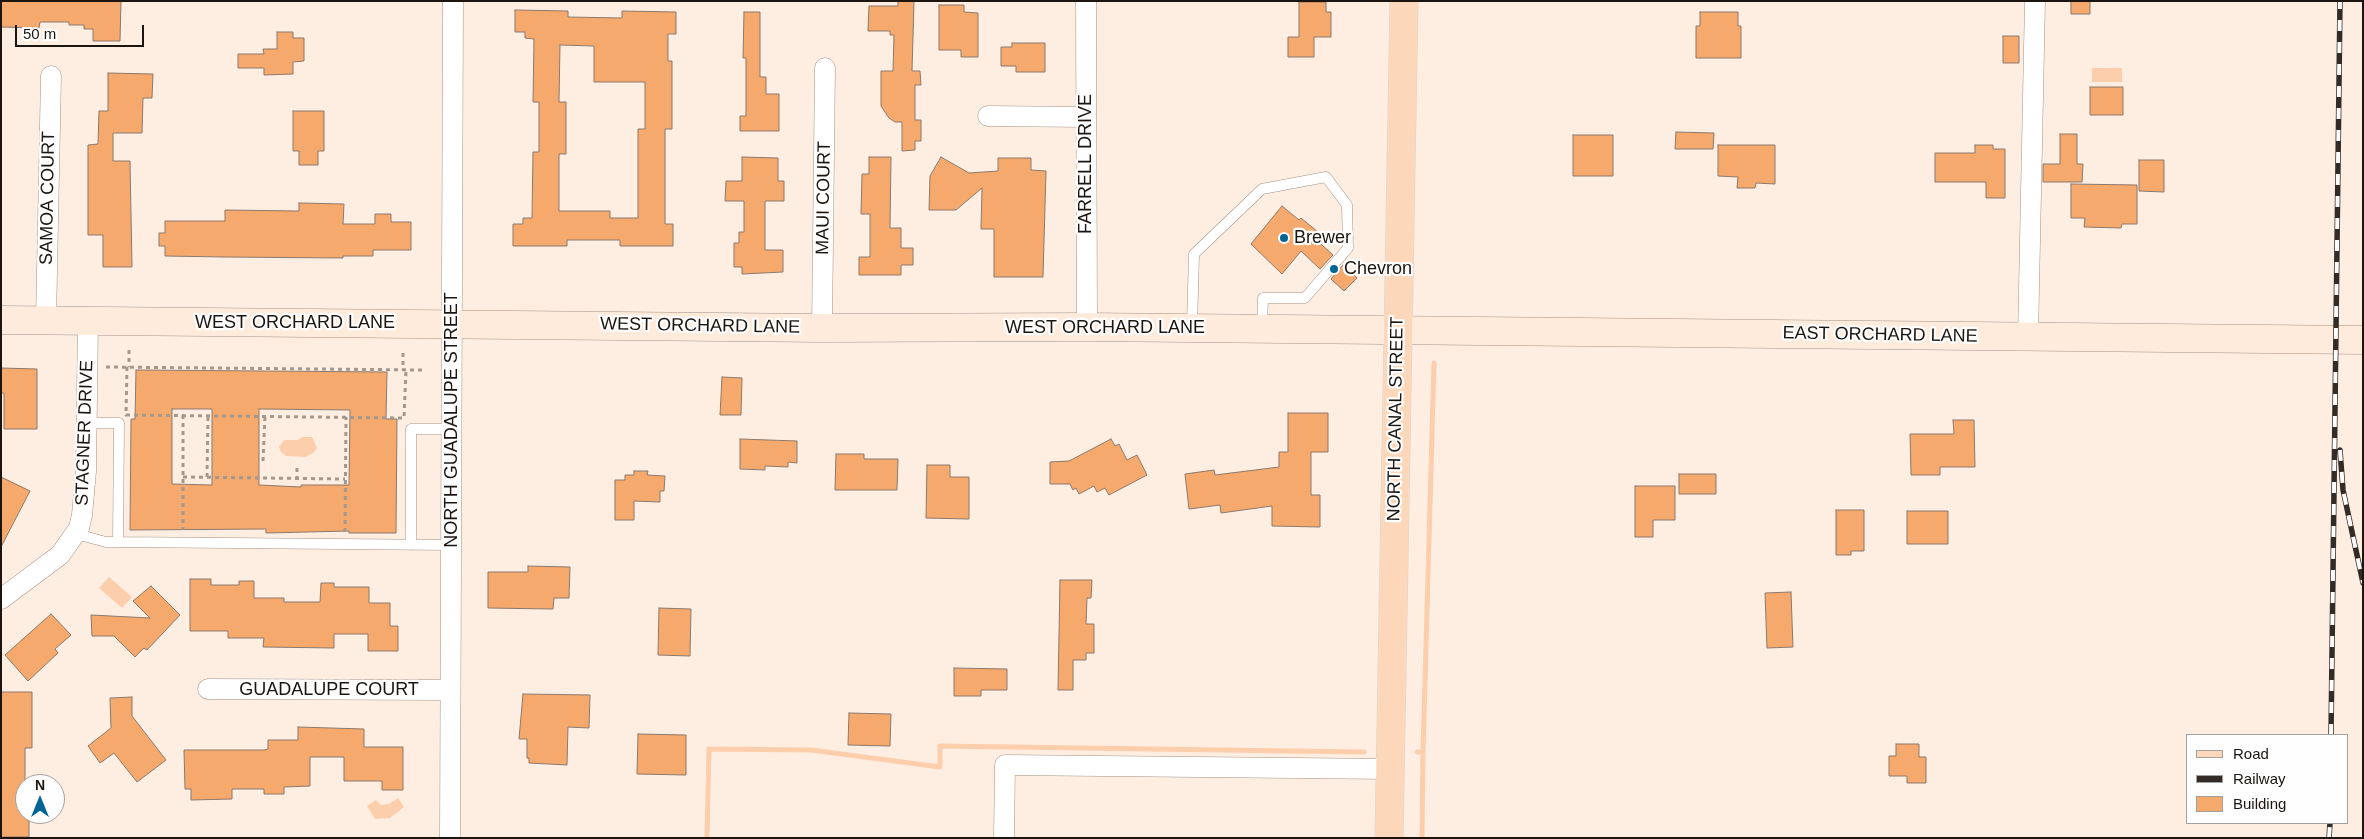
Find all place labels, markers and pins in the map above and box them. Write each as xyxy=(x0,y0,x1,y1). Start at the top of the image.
place label: Brewer xyxy=(1294,227,1351,249)
marker: Brewer xyxy=(1278,232,1290,244)
place label: Chevron xyxy=(1344,258,1412,280)
marker: Chevron xyxy=(1328,263,1340,275)

